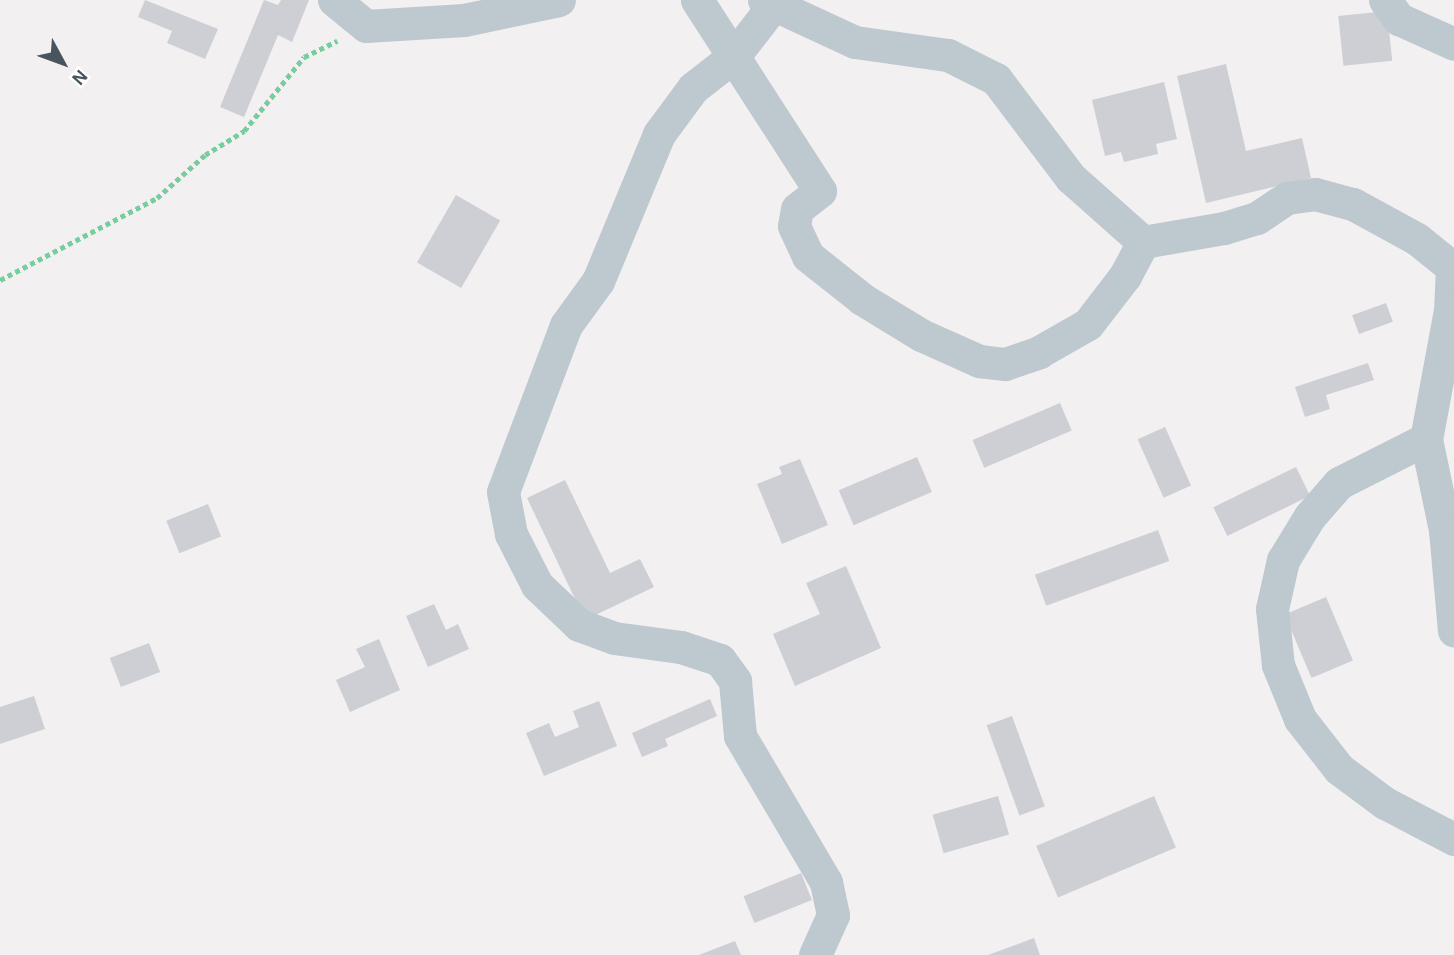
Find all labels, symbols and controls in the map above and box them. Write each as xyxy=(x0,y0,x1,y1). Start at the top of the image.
north arrow xyxy=(28,28,98,98)
text: N xyxy=(68,66,91,88)

